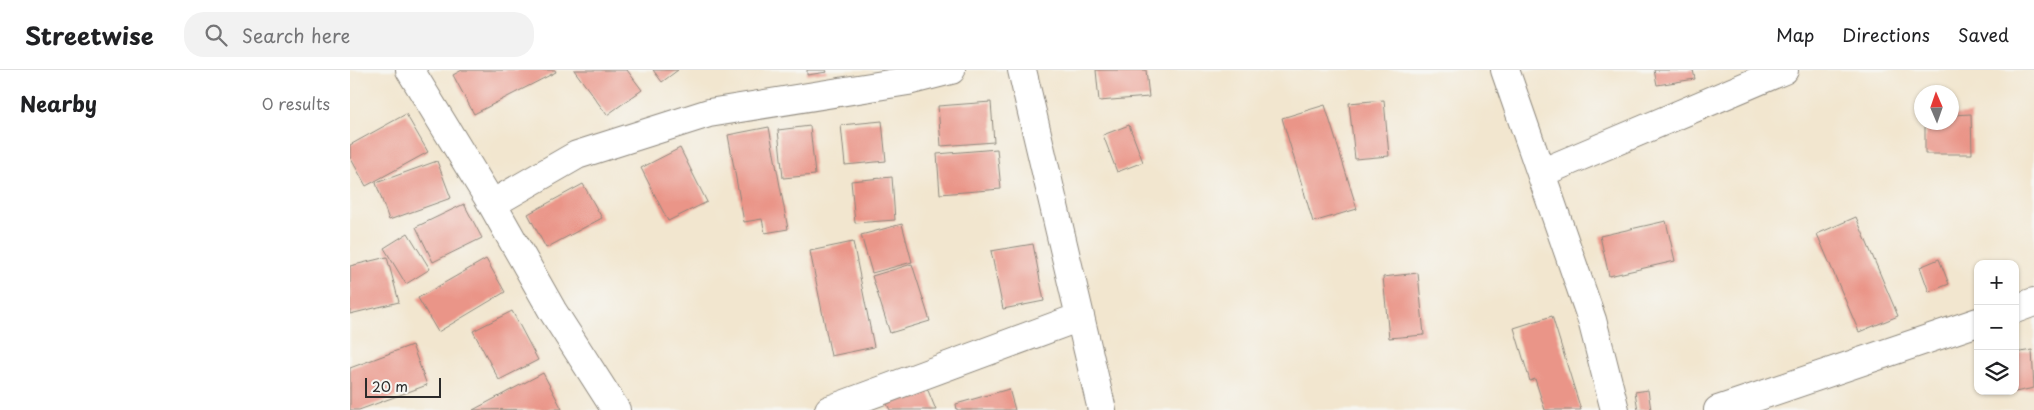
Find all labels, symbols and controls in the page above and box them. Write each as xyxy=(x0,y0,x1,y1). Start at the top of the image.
search box xyxy=(184,12,534,57)
text: Streetwise xyxy=(25,17,154,53)
icon: search xyxy=(202,21,230,49)
text: Search here xyxy=(242,21,350,49)
text: Map xyxy=(1776,21,1814,48)
text: Directions xyxy=(1842,21,1930,48)
text: Saved xyxy=(1958,21,2009,48)
north arrow xyxy=(1914,85,1959,130)
text: Nearby xyxy=(20,87,97,119)
text: 0 results xyxy=(262,91,330,115)
map controls xyxy=(1974,260,2019,395)
button: + xyxy=(1974,260,2019,305)
button: − xyxy=(1974,305,2019,350)
button: layers xyxy=(1974,350,2019,395)
scale bar xyxy=(365,375,441,398)
text: 20 m xyxy=(372,376,408,397)

